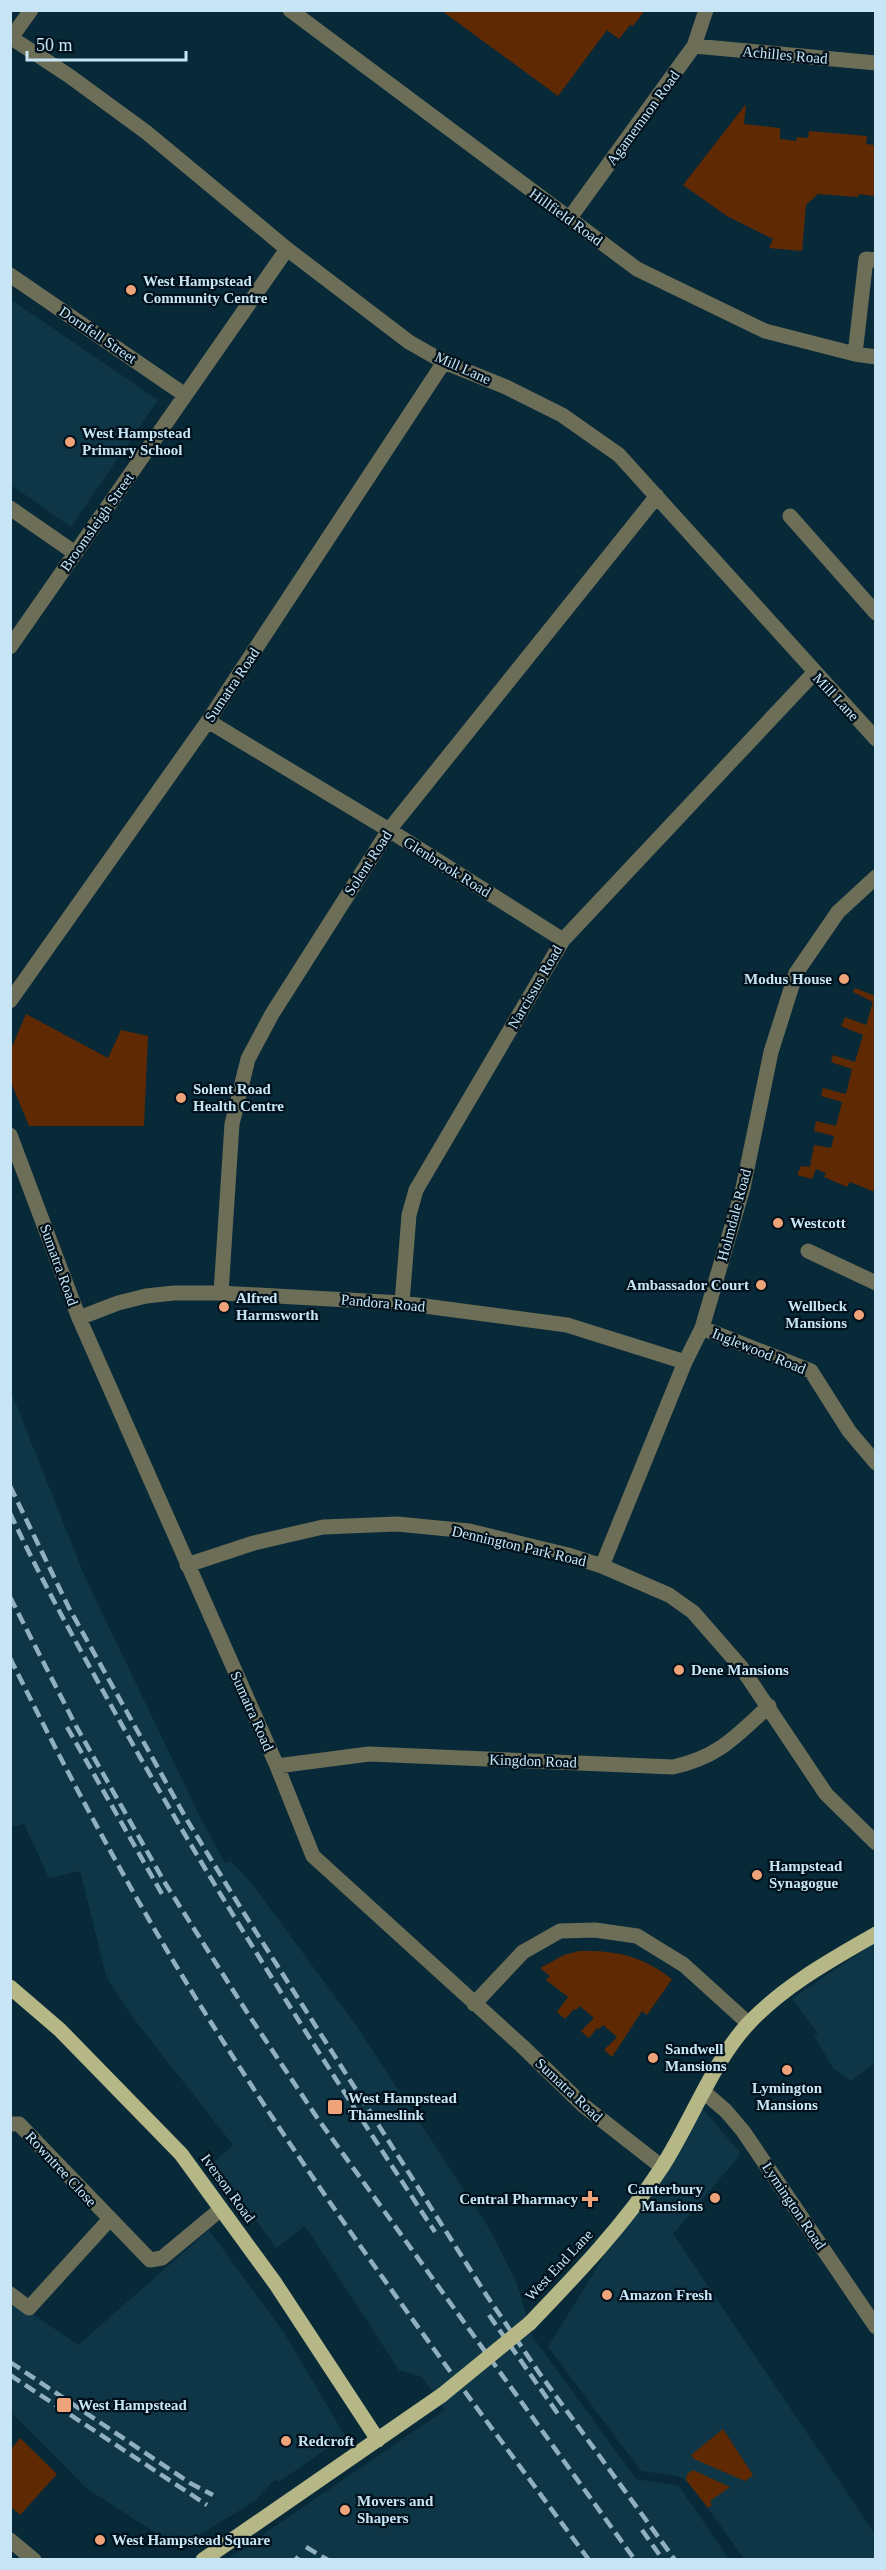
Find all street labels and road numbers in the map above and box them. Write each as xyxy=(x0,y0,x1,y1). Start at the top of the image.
street label: Achilles Road xyxy=(742,43,829,67)
street label: Agamemnon Road xyxy=(603,67,683,168)
street label: Hillfield Road xyxy=(526,185,606,249)
street label: Dornfell Street xyxy=(56,303,140,367)
street label: Mill Lane xyxy=(433,349,494,388)
street label: Broomsleigh Street xyxy=(57,469,137,574)
street label: Sumatra Road xyxy=(201,645,263,725)
street label: Mill Lane xyxy=(810,670,862,724)
street label: Solent Road xyxy=(341,827,395,898)
street label: Glenbrook Road xyxy=(401,834,494,900)
street label: Narcissus Road xyxy=(505,942,566,1032)
street label: Holmdale Road xyxy=(714,1167,754,1263)
street label: Sumatra Road xyxy=(37,1222,81,1308)
street label: Pandora Road xyxy=(340,1291,426,1315)
street label: Inglewood Road xyxy=(710,1325,809,1377)
street label: Dennington Park Road xyxy=(450,1523,588,1569)
street label: Sumatra Road xyxy=(227,1669,277,1754)
street label: Kingdon Road xyxy=(489,1751,578,1771)
street label: Sumatra Road xyxy=(532,2055,606,2125)
street label: Rowntree Close xyxy=(22,2128,100,2210)
street label: Iverson Road xyxy=(198,2151,258,2226)
street label: Lymington Road xyxy=(759,2160,829,2253)
street label: West End Lane xyxy=(522,2226,596,2304)

